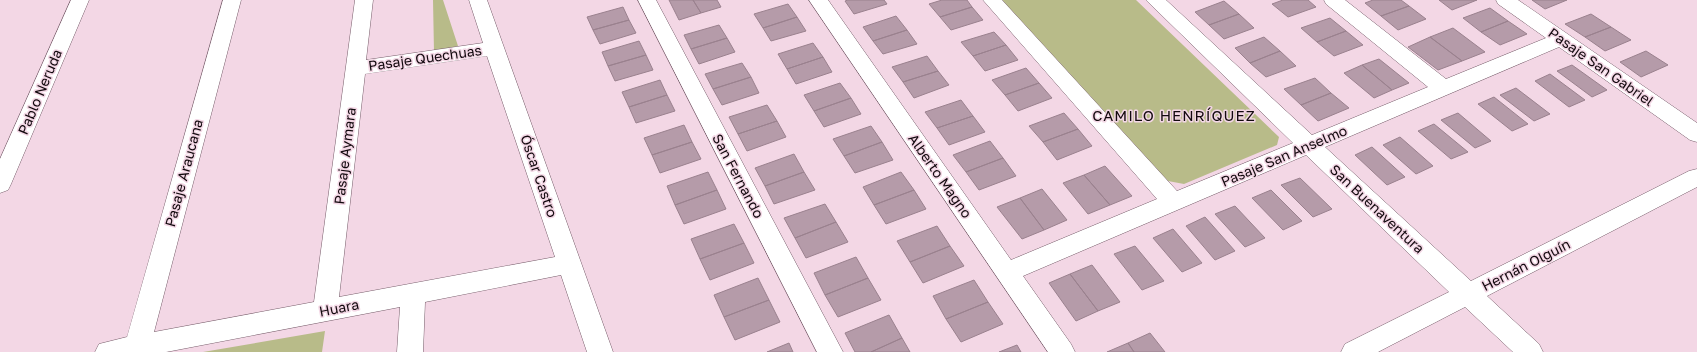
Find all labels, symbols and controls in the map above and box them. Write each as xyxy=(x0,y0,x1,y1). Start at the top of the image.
street label: Pasaje San Gabriel xyxy=(1545,24,1657,109)
street label: Pasaje Quechuas xyxy=(367,41,483,74)
street label: Pablo Neruda xyxy=(14,47,65,137)
street label: Pasaje Aymara xyxy=(330,106,359,205)
district label: CAMILO HENRÍQUEZ xyxy=(1092,106,1256,124)
street label: Pasaje Araucana xyxy=(161,117,206,229)
street label: Pasaje San Anselmo xyxy=(1218,121,1349,190)
street label: Alberto Magno xyxy=(905,130,976,221)
street label: San Fernando xyxy=(709,131,768,221)
street label: Óscar Castro xyxy=(517,132,562,219)
street label: San Buenaventura xyxy=(1327,161,1428,257)
street label: Hernán Olguín xyxy=(1479,235,1573,294)
street label: Huara xyxy=(318,295,360,320)

